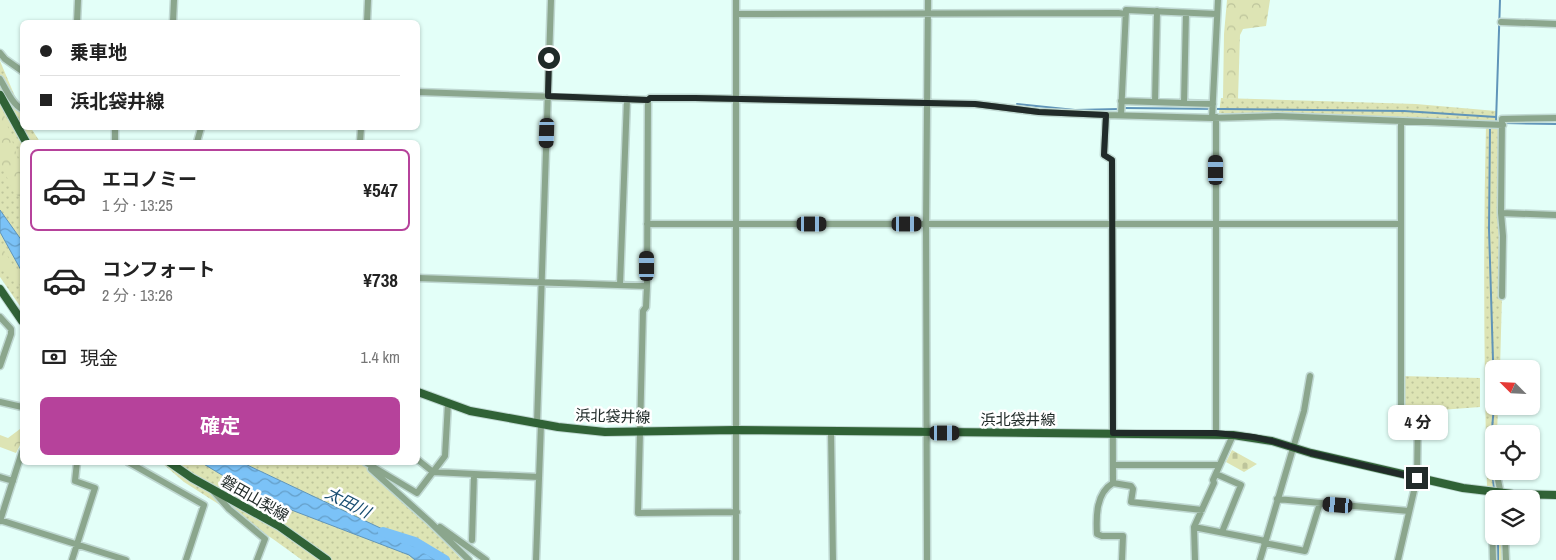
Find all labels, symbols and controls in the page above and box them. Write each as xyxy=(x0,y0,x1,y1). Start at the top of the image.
text: 乗車地 xyxy=(70,39,127,65)
route start xyxy=(538,47,560,69)
text: 浜北袋井線 xyxy=(70,88,165,114)
car xyxy=(538,118,555,148)
car xyxy=(1208,155,1223,185)
text: エコノミー xyxy=(102,166,197,192)
icon: car xyxy=(42,168,87,213)
text: ¥547 xyxy=(363,177,398,203)
text: 1 分 · 13:25 xyxy=(102,194,173,216)
car xyxy=(797,217,827,232)
car xyxy=(892,217,922,232)
car xyxy=(639,251,654,281)
text: コンフォート xyxy=(102,256,215,282)
icon: car xyxy=(42,258,87,303)
text: ¥738 xyxy=(363,267,398,293)
text: 2 分 · 13:26 xyxy=(102,284,173,306)
icon: cash xyxy=(40,343,68,371)
text: 現金 xyxy=(80,345,118,371)
text: 1.4 km xyxy=(361,346,400,368)
north arrow xyxy=(1485,360,1540,415)
map controls xyxy=(1485,360,1540,545)
button: 確定 xyxy=(40,397,400,455)
street label: 浜北袋井線 xyxy=(575,404,651,428)
callout: 4 分 xyxy=(1387,406,1447,440)
street label: 浜北袋井線 xyxy=(980,409,1056,430)
text: 4 分 xyxy=(1405,411,1431,433)
button: locate xyxy=(1485,425,1540,480)
car xyxy=(930,426,960,441)
route end xyxy=(1406,467,1428,489)
street label: 磐田山梨線 xyxy=(217,470,293,526)
water label: 太田川 xyxy=(322,481,376,524)
button: layers xyxy=(1485,490,1540,545)
car xyxy=(1322,496,1353,514)

